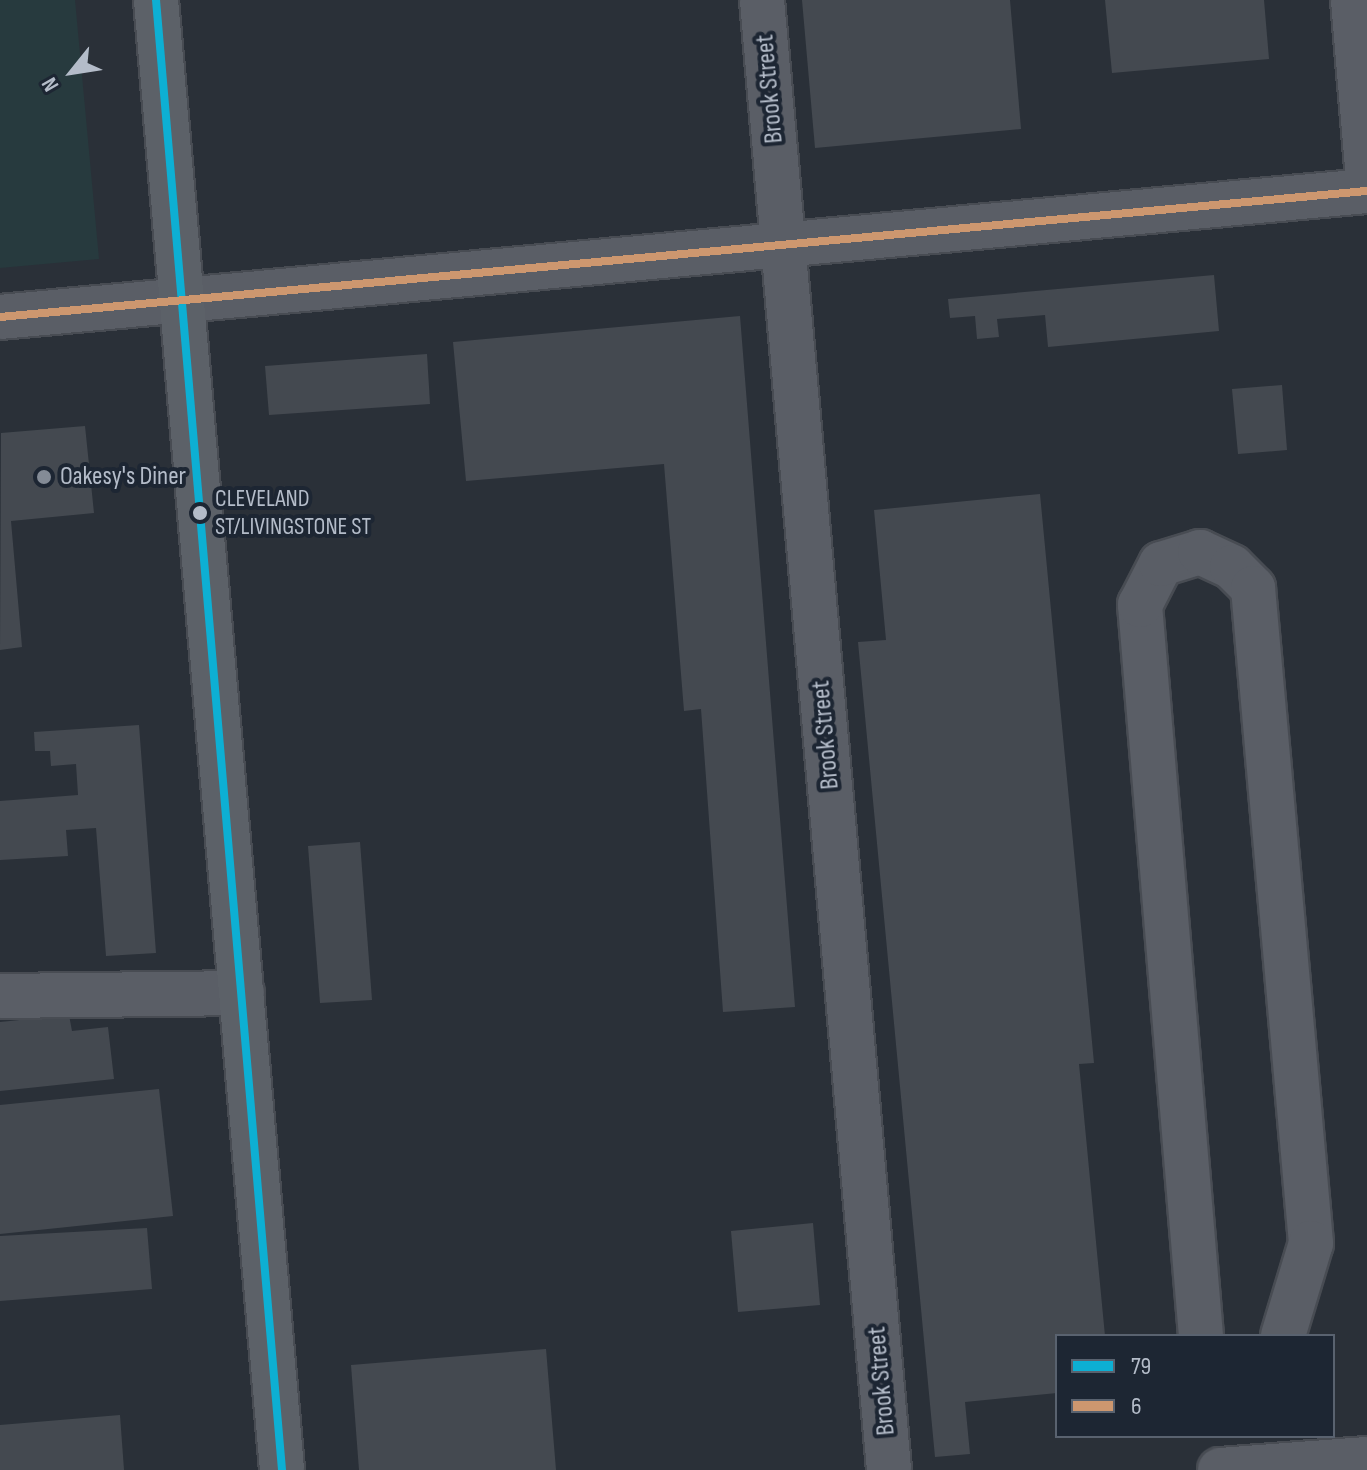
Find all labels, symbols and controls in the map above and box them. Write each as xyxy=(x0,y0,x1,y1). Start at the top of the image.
north arrow xyxy=(32,32,112,112)
street label: Brook Street xyxy=(750,33,790,145)
text: N xyxy=(36,72,65,96)
place label: Oakesy's Diner xyxy=(60,461,186,493)
marker: Oakesy's Diner xyxy=(35,468,53,486)
place label: CLEVELAND ST/LIVINGSTONE ST xyxy=(215,485,371,541)
marker: CLEVELAND ST/LIVINGSTONE ST xyxy=(192,505,208,521)
street label: Brook Street xyxy=(806,679,846,791)
street label: Brook Street xyxy=(862,1325,902,1437)
legend xyxy=(1055,1334,1335,1438)
text: 79 xyxy=(1131,1352,1151,1381)
text: 6 xyxy=(1131,1392,1142,1421)

